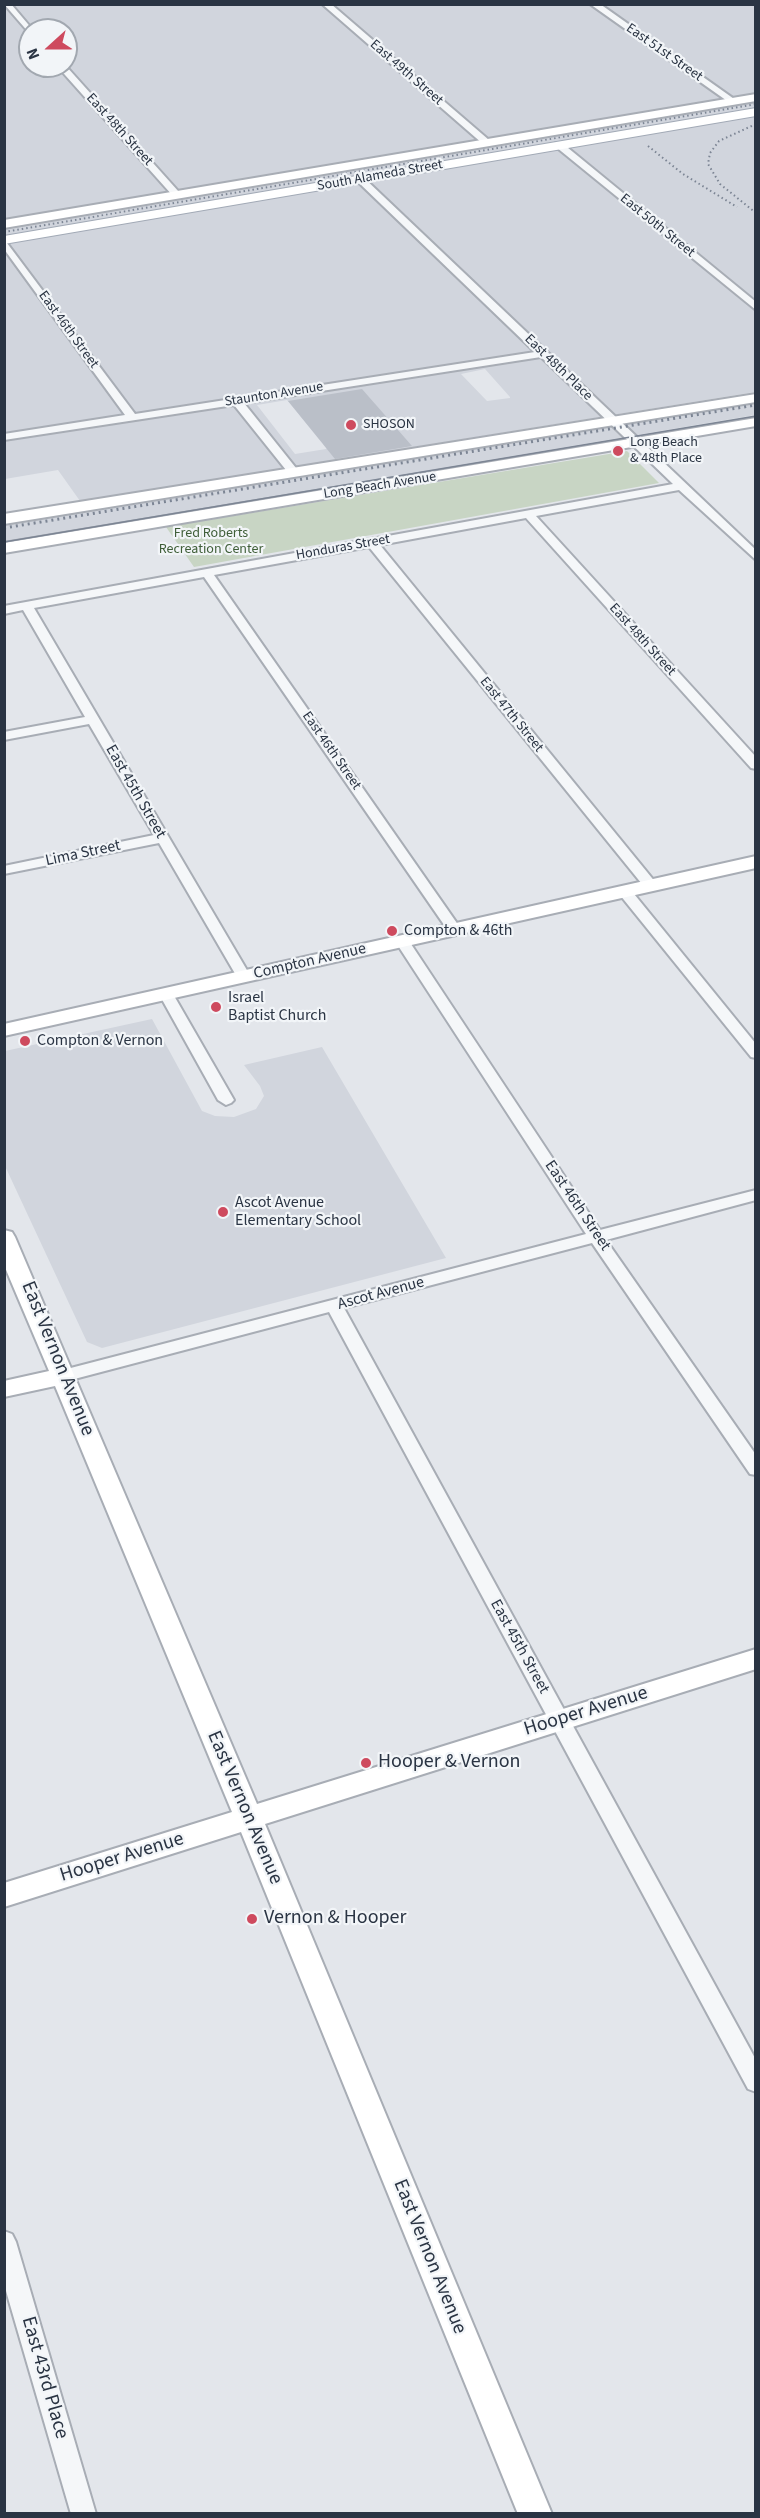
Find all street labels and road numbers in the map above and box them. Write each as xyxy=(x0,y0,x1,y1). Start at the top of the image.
street label: East 51st Street xyxy=(622,20,706,86)
street label: East 49th Street xyxy=(366,37,446,109)
street label: East 48th Street xyxy=(82,90,156,170)
street label: South Alameda Street xyxy=(316,157,444,195)
street label: East 50th Street xyxy=(616,191,698,261)
street label: East 46th Street xyxy=(34,288,102,372)
street label: East 48th Place xyxy=(520,331,596,405)
street label: Staunton Avenue xyxy=(223,379,325,411)
street label: Long Beach Avenue xyxy=(323,469,437,503)
street label: Honduras Street xyxy=(295,531,391,565)
street label: East 48th Street xyxy=(605,600,679,680)
street label: East 47th Street xyxy=(476,674,546,756)
street label: East 46th Street xyxy=(298,709,364,793)
street label: East 45th Street xyxy=(100,742,170,842)
street label: Lima Street xyxy=(44,837,122,871)
street label: Compton Avenue xyxy=(252,940,368,984)
street label: East 46th Street xyxy=(540,1157,614,1255)
street label: Ascot Avenue xyxy=(336,1273,426,1315)
street label: East Vernon Avenue xyxy=(15,1278,99,1440)
street label: East 45th Street xyxy=(485,1597,553,1697)
street label: Hooper Avenue xyxy=(521,1682,651,1742)
street label: East Vernon Avenue xyxy=(201,1728,287,1888)
street label: Hooper Avenue xyxy=(57,1828,187,1888)
street label: East Vernon Avenue xyxy=(387,2176,471,2338)
street label: East 43rd Place xyxy=(15,2314,73,2442)

